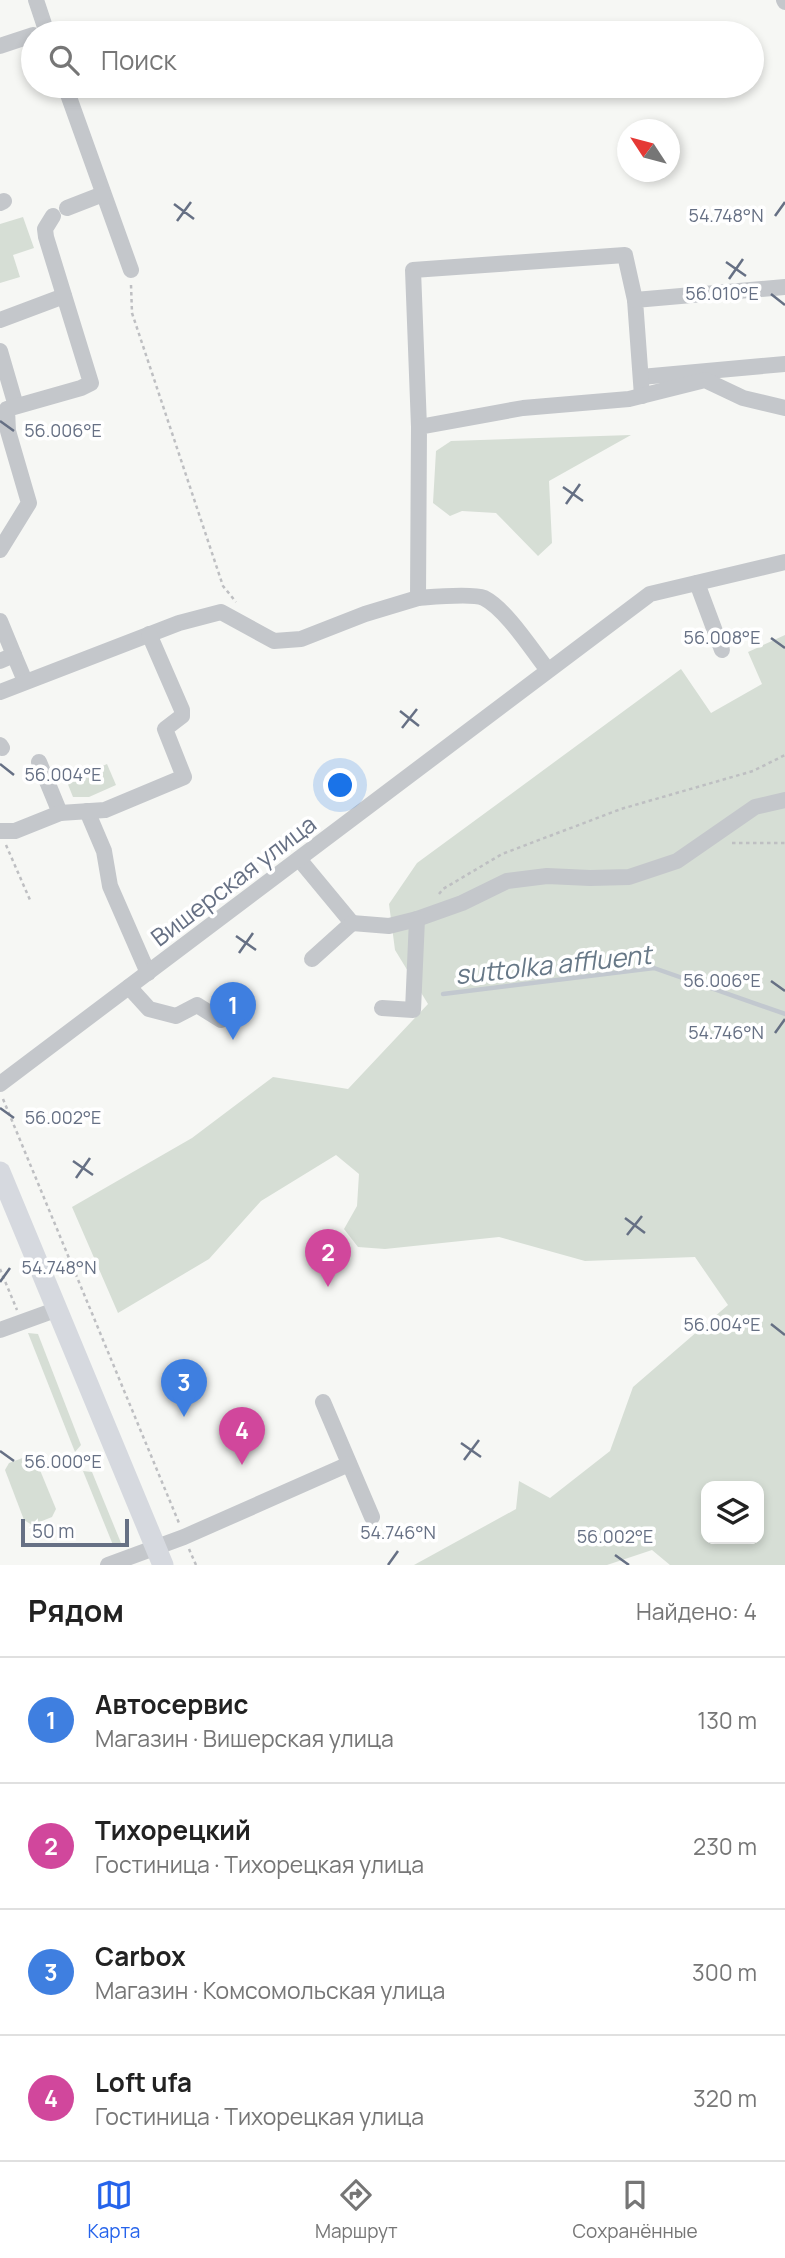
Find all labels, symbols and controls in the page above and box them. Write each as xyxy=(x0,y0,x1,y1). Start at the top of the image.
search box xyxy=(21,21,764,98)
icon: search xyxy=(45,41,83,79)
text: Поиск xyxy=(101,42,176,78)
north arrow xyxy=(617,119,680,182)
text: 54.748°N xyxy=(688,203,764,227)
text: 56.010°E xyxy=(685,281,759,305)
text: 56.006°E xyxy=(24,418,102,442)
text: 56.008°E xyxy=(684,625,760,649)
text: 56.004°E xyxy=(24,762,102,786)
your location xyxy=(323,768,357,802)
street label: Вишерская улица xyxy=(144,807,322,953)
water label: suttolka affluent xyxy=(453,936,655,992)
text: 56.006°E xyxy=(683,968,761,992)
pin: 1 xyxy=(210,982,256,1040)
text: 54.746°N xyxy=(688,1020,764,1044)
text: 56.002°E xyxy=(25,1105,101,1129)
pin: 2 xyxy=(305,1229,351,1287)
text: 54.748°N xyxy=(21,1255,97,1279)
text: 56.004°E xyxy=(683,1312,761,1336)
pin: 3 xyxy=(161,1359,207,1417)
pin: 4 xyxy=(219,1407,265,1465)
text: 56.000°E xyxy=(24,1449,102,1473)
map controls xyxy=(701,1481,764,1544)
button: layers xyxy=(701,1481,764,1544)
scale bar xyxy=(21,1516,130,1548)
text: 50 m xyxy=(32,1518,74,1544)
text: 54.746°N xyxy=(360,1520,436,1544)
text: 56.002°E xyxy=(577,1524,653,1548)
text: Рядом xyxy=(28,1590,124,1631)
text: Найдено: 4 xyxy=(636,1595,757,1627)
text: Автосервис xyxy=(95,1686,249,1722)
text: 1 xyxy=(46,1704,56,1736)
text: 130 m xyxy=(697,1704,757,1736)
text: Магазин · Вишерская улица xyxy=(95,1722,394,1754)
text: Тихорецкий xyxy=(95,1812,251,1848)
text: 2 xyxy=(44,1830,58,1862)
text: 230 m xyxy=(693,1830,757,1862)
text: Гостиница · Тихорецкая улица xyxy=(95,1848,424,1880)
text: Carbox xyxy=(95,1938,186,1974)
text: 3 xyxy=(44,1956,58,1988)
text: 300 m xyxy=(692,1956,757,1988)
text: Магазин · Комсомольская улица xyxy=(95,1974,445,2006)
text: Loft ufa xyxy=(95,2064,192,2100)
text: 4 xyxy=(44,2082,58,2114)
text: 320 m xyxy=(693,2082,757,2114)
text: Гостиница · Тихорецкая улица xyxy=(95,2100,424,2132)
tab: Карта xyxy=(87,2176,140,2244)
tab: Маршрут xyxy=(315,2176,398,2244)
tab: Сохранённые xyxy=(573,2176,698,2244)

